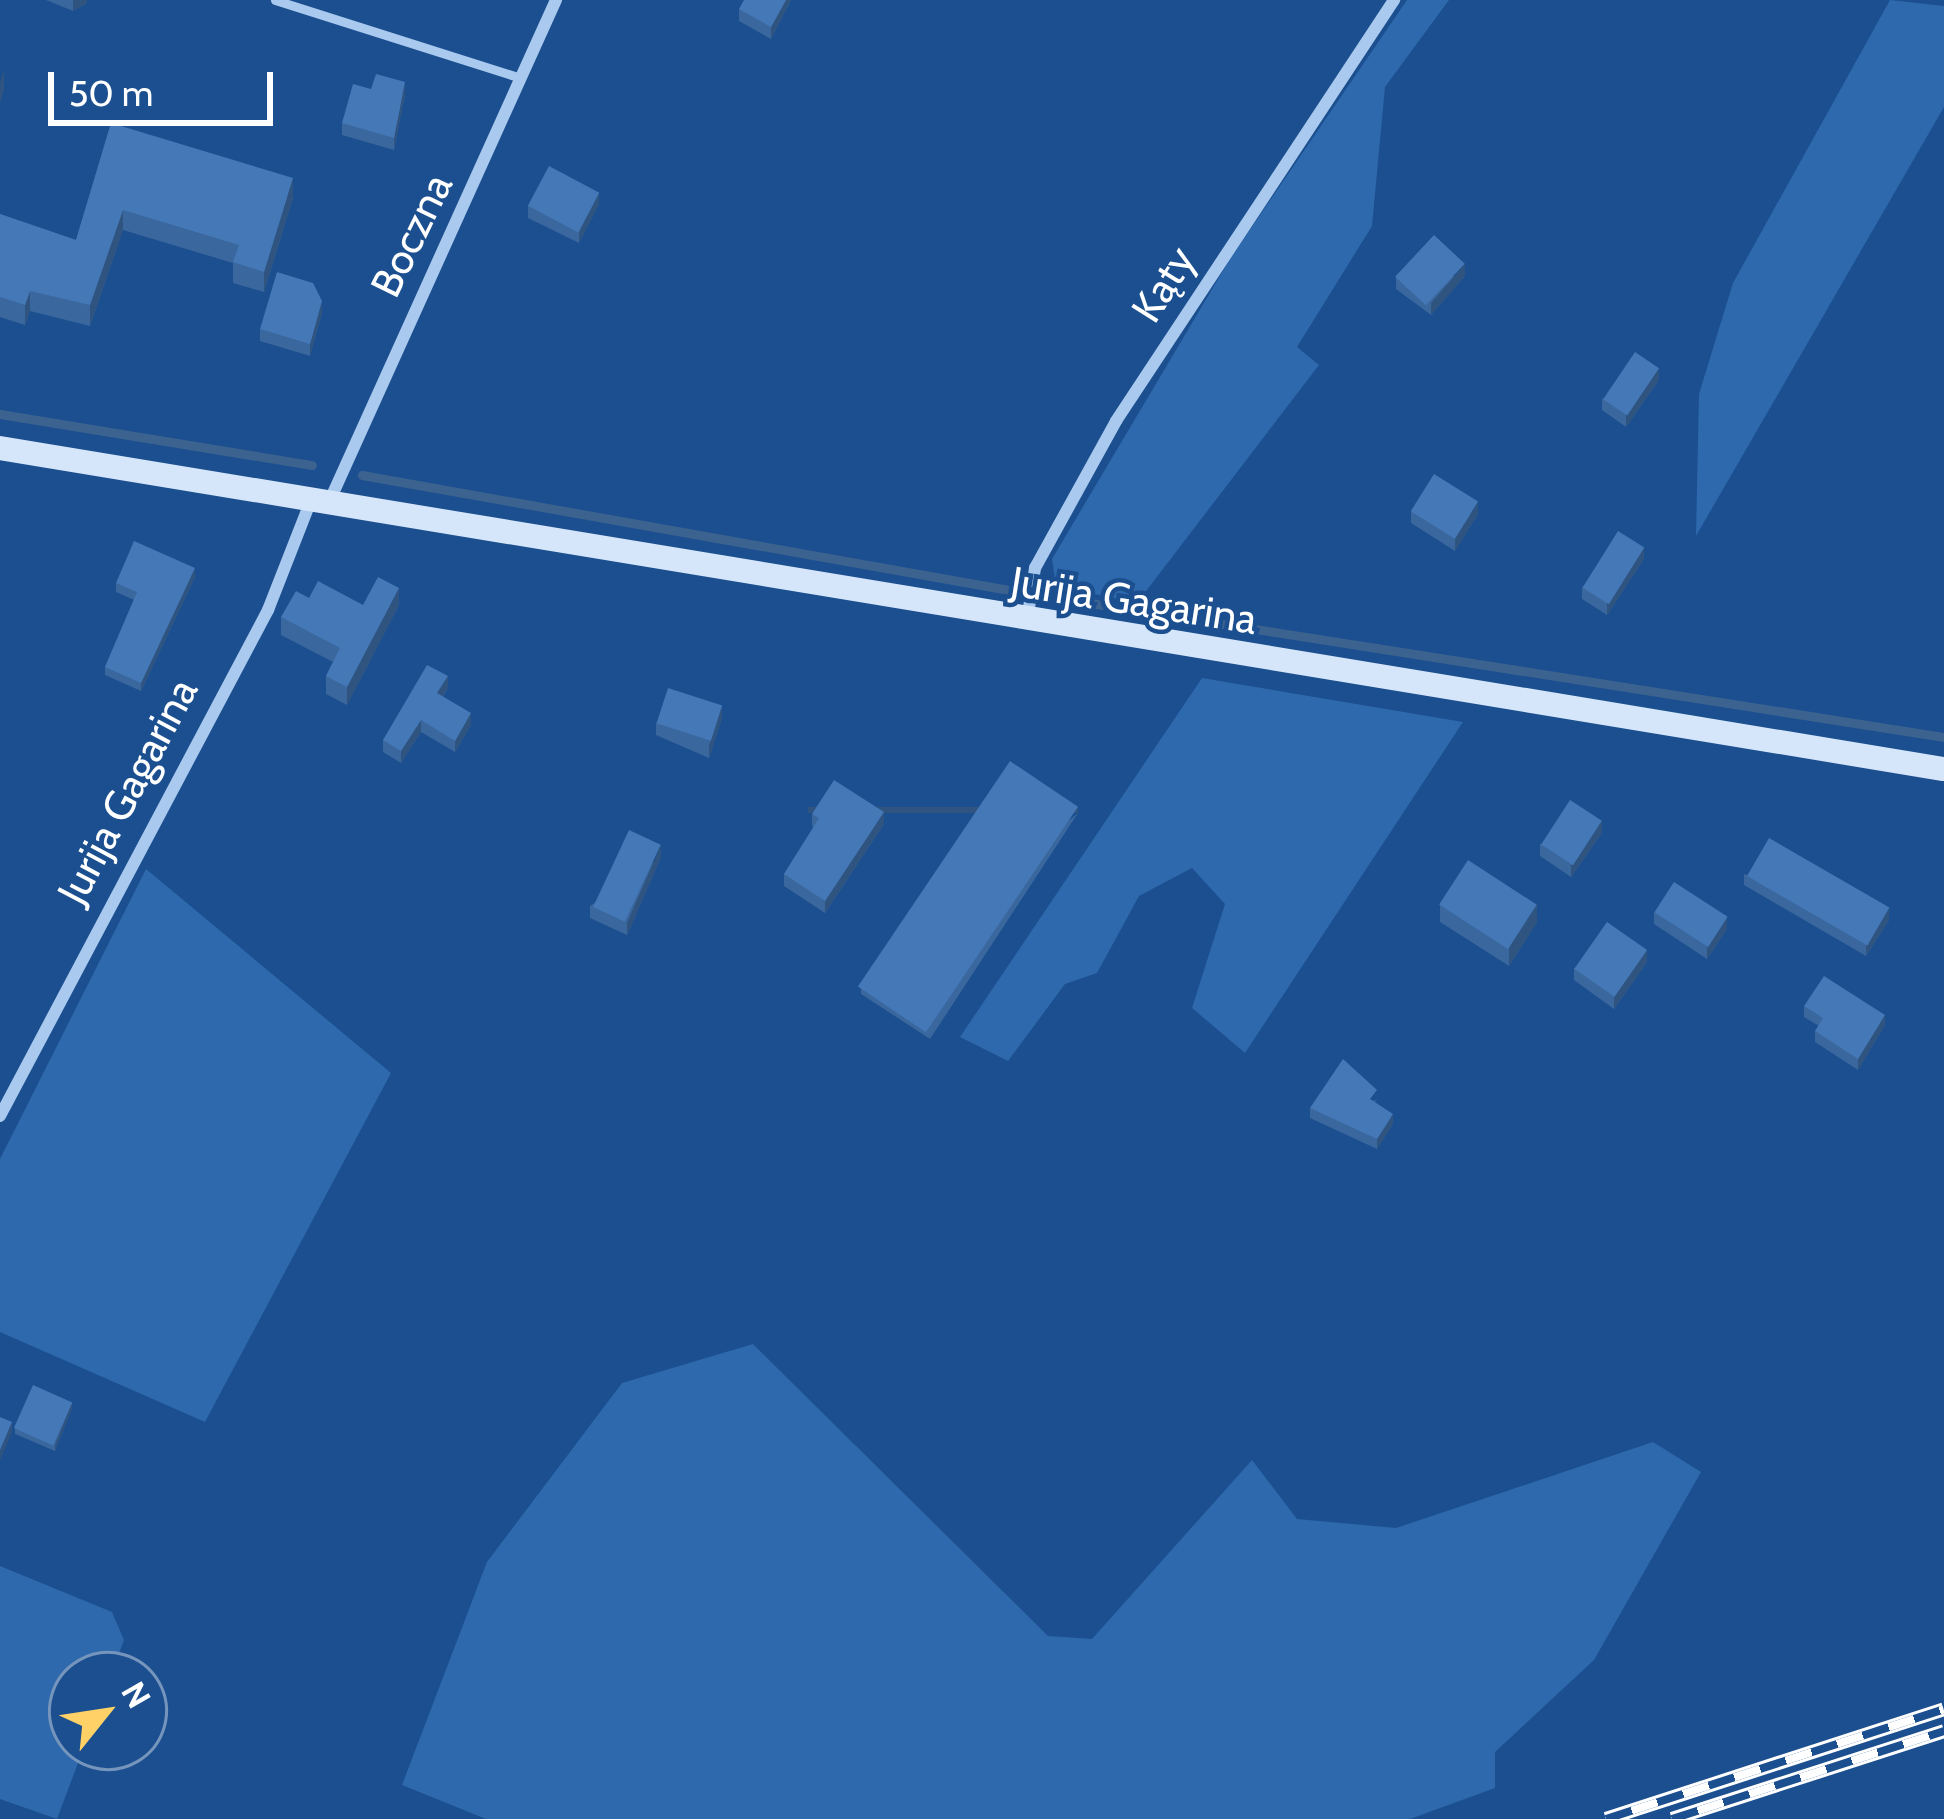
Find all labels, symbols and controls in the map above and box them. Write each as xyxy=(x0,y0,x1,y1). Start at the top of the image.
scale bar xyxy=(54,48,279,122)
text: 50 m xyxy=(69,71,153,115)
street label: Boczna xyxy=(360,165,462,305)
street label: Kąty xyxy=(1121,237,1205,331)
street label: Jurija Gagarina xyxy=(1007,556,1261,644)
street label: Jurija Gagarina xyxy=(46,670,208,912)
north arrow xyxy=(48,1651,168,1771)
text: N xyxy=(113,1674,160,1715)

